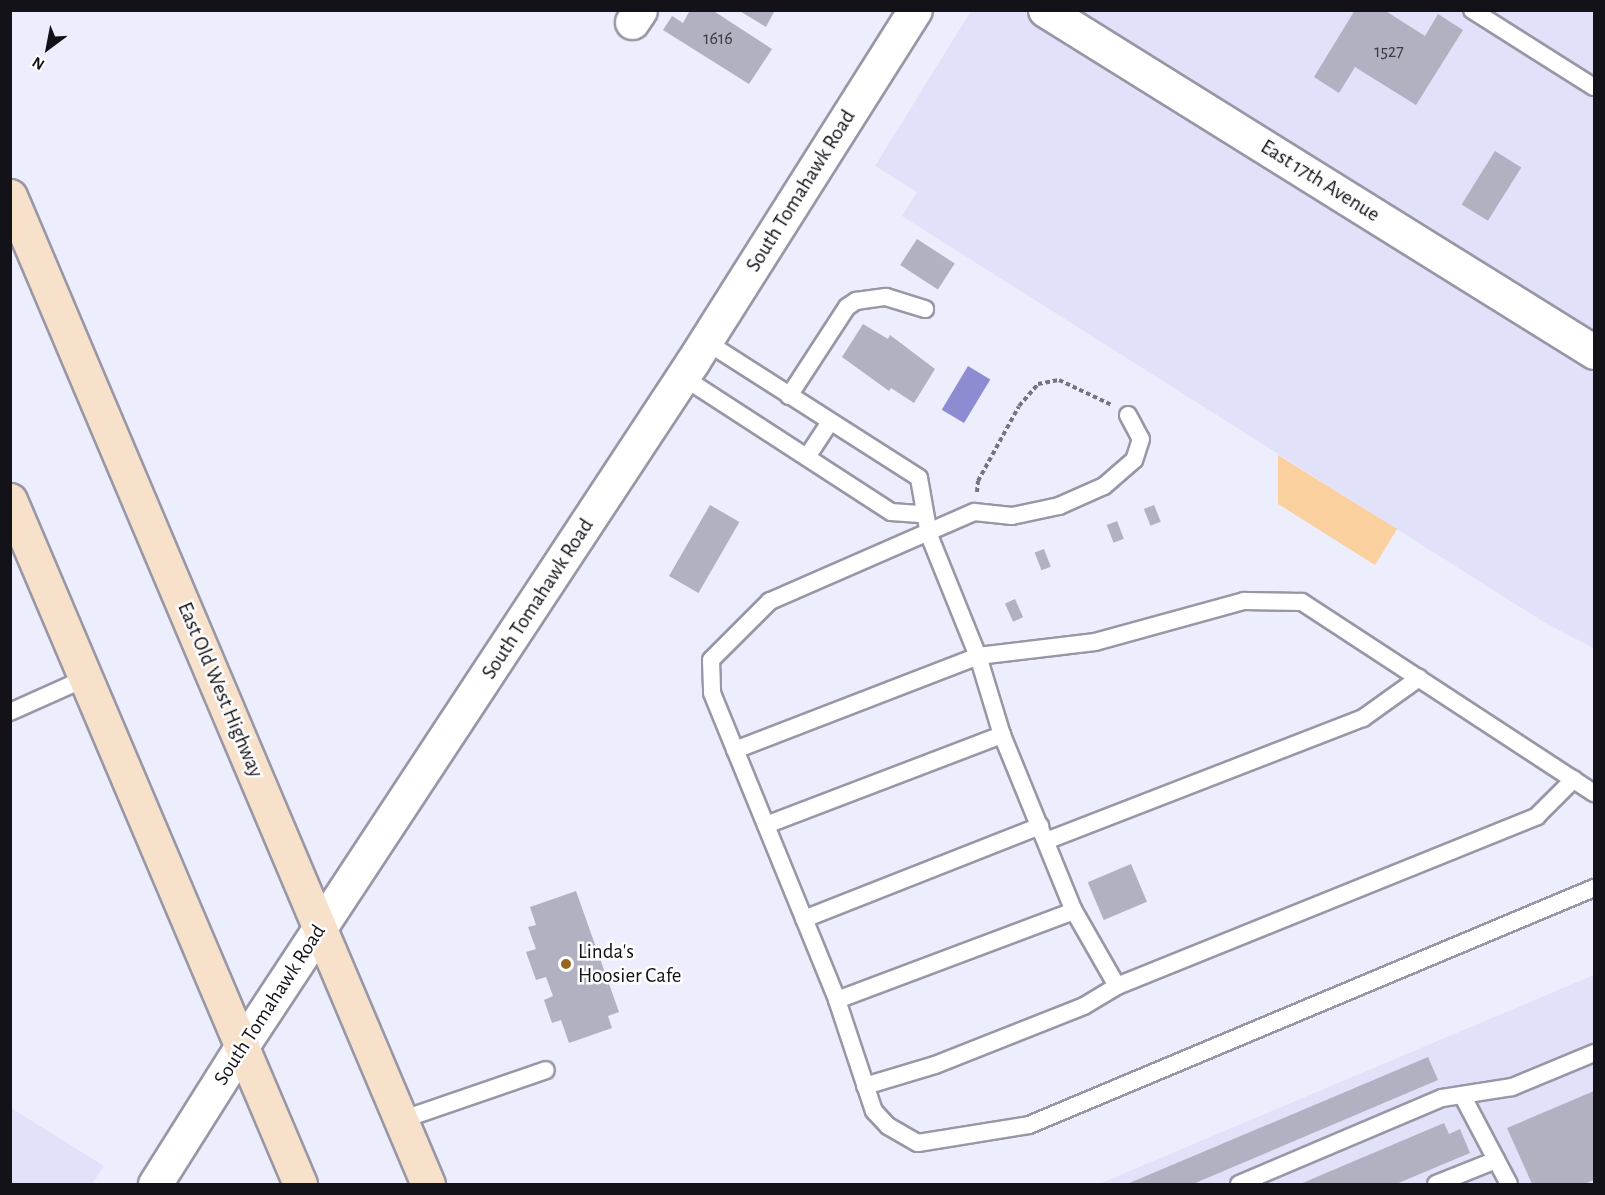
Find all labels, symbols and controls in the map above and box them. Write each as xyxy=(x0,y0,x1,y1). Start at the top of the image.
north arrow xyxy=(18,18,78,78)
house number: 1616 xyxy=(703,28,733,50)
house number: 1527 xyxy=(1374,41,1404,63)
text: N xyxy=(30,54,47,73)
street label: South Tomahawk Road xyxy=(741,105,861,277)
street label: East 17th Avenue xyxy=(1256,134,1384,228)
street label: South Tomahawk Road xyxy=(477,514,599,684)
street label: East Old West Highway xyxy=(172,599,268,781)
street label: South Tomahawk Road xyxy=(209,920,331,1090)
place label: Linda's Hoosier Cafe xyxy=(578,939,681,989)
marker: Linda's Hoosier Cafe xyxy=(559,957,573,971)

